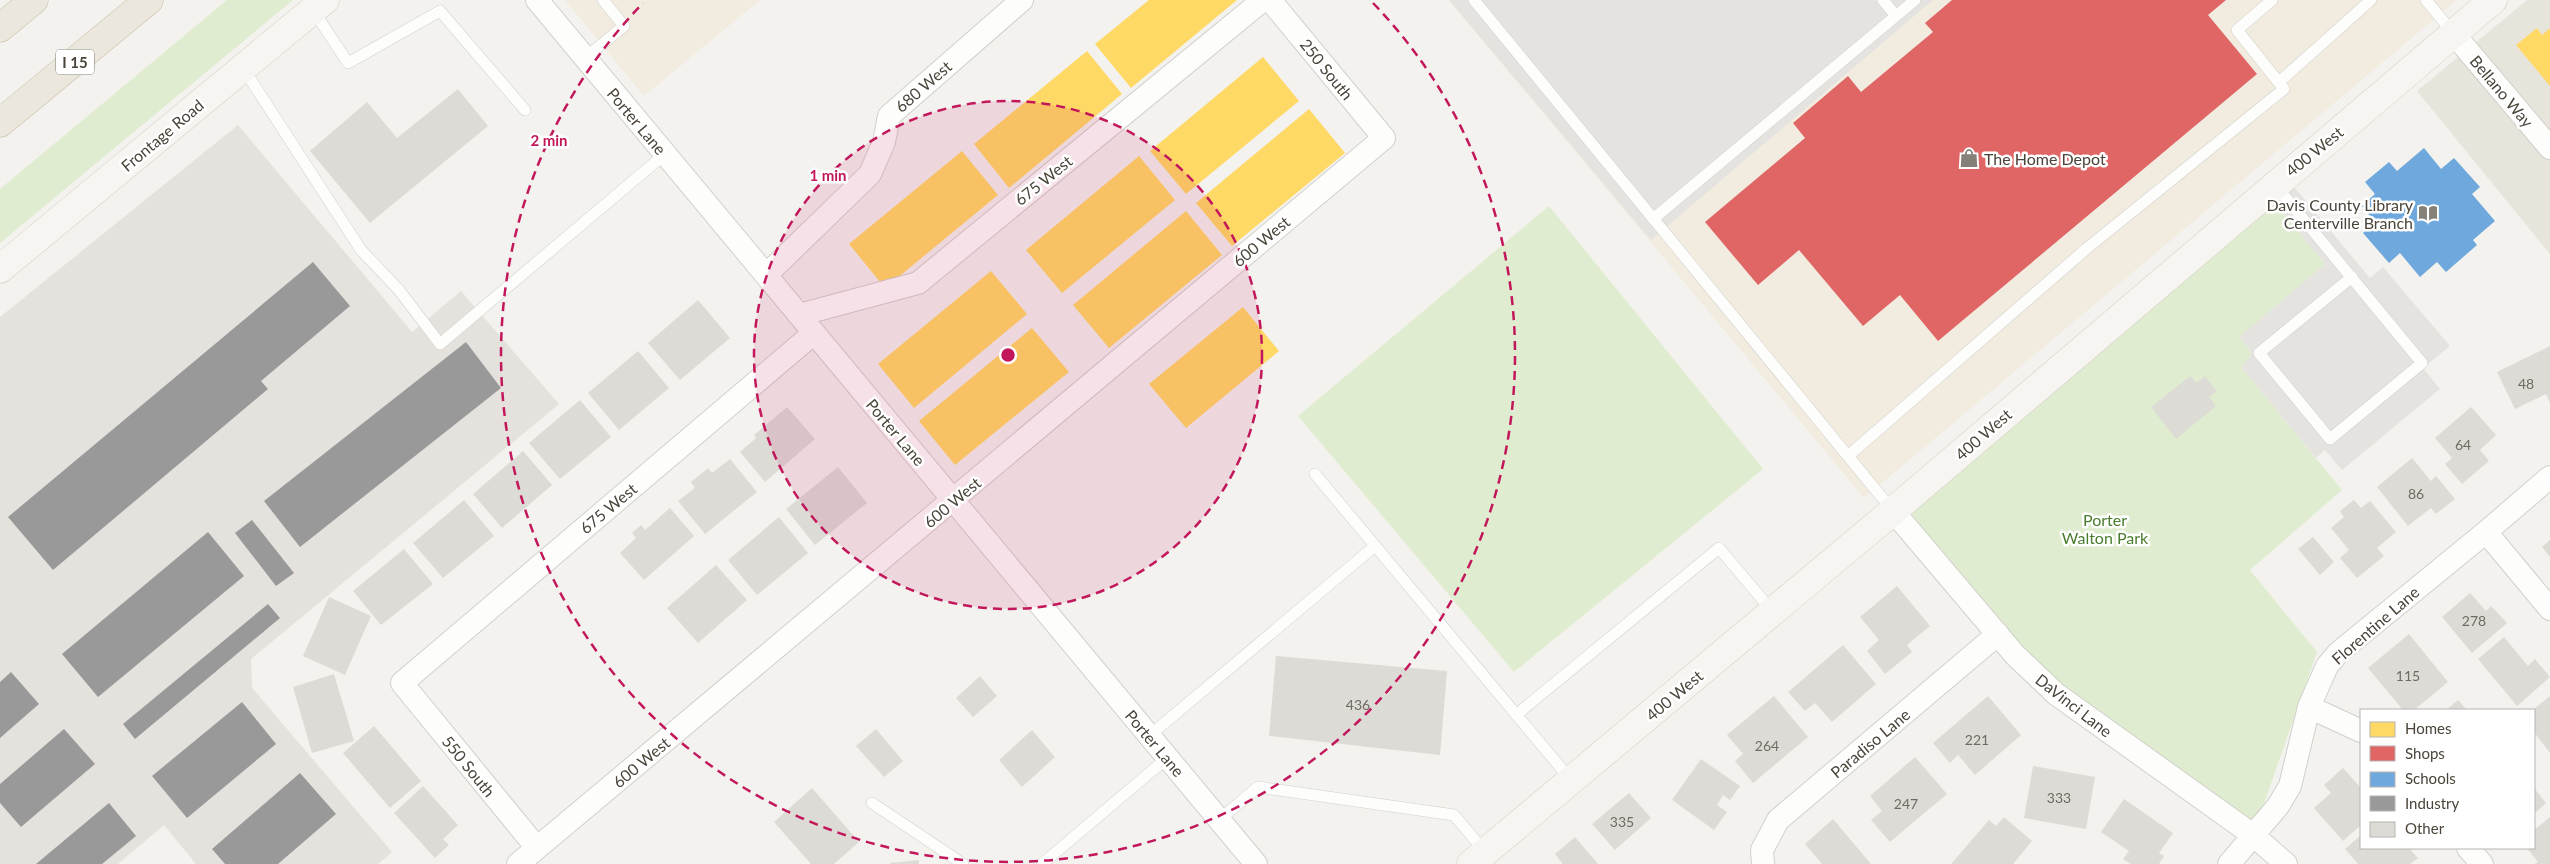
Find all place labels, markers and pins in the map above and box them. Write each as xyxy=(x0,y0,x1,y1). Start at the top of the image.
shop icon: The Home Depot xyxy=(1958,147,1980,169)
place label: The Home Depot xyxy=(1984,149,2106,168)
place label: Davis County Library Centerville Branch xyxy=(2266,195,2414,232)
library icon: Davis County Library Centerville Branch xyxy=(2417,202,2439,224)
centre of rings xyxy=(999,346,1017,364)

